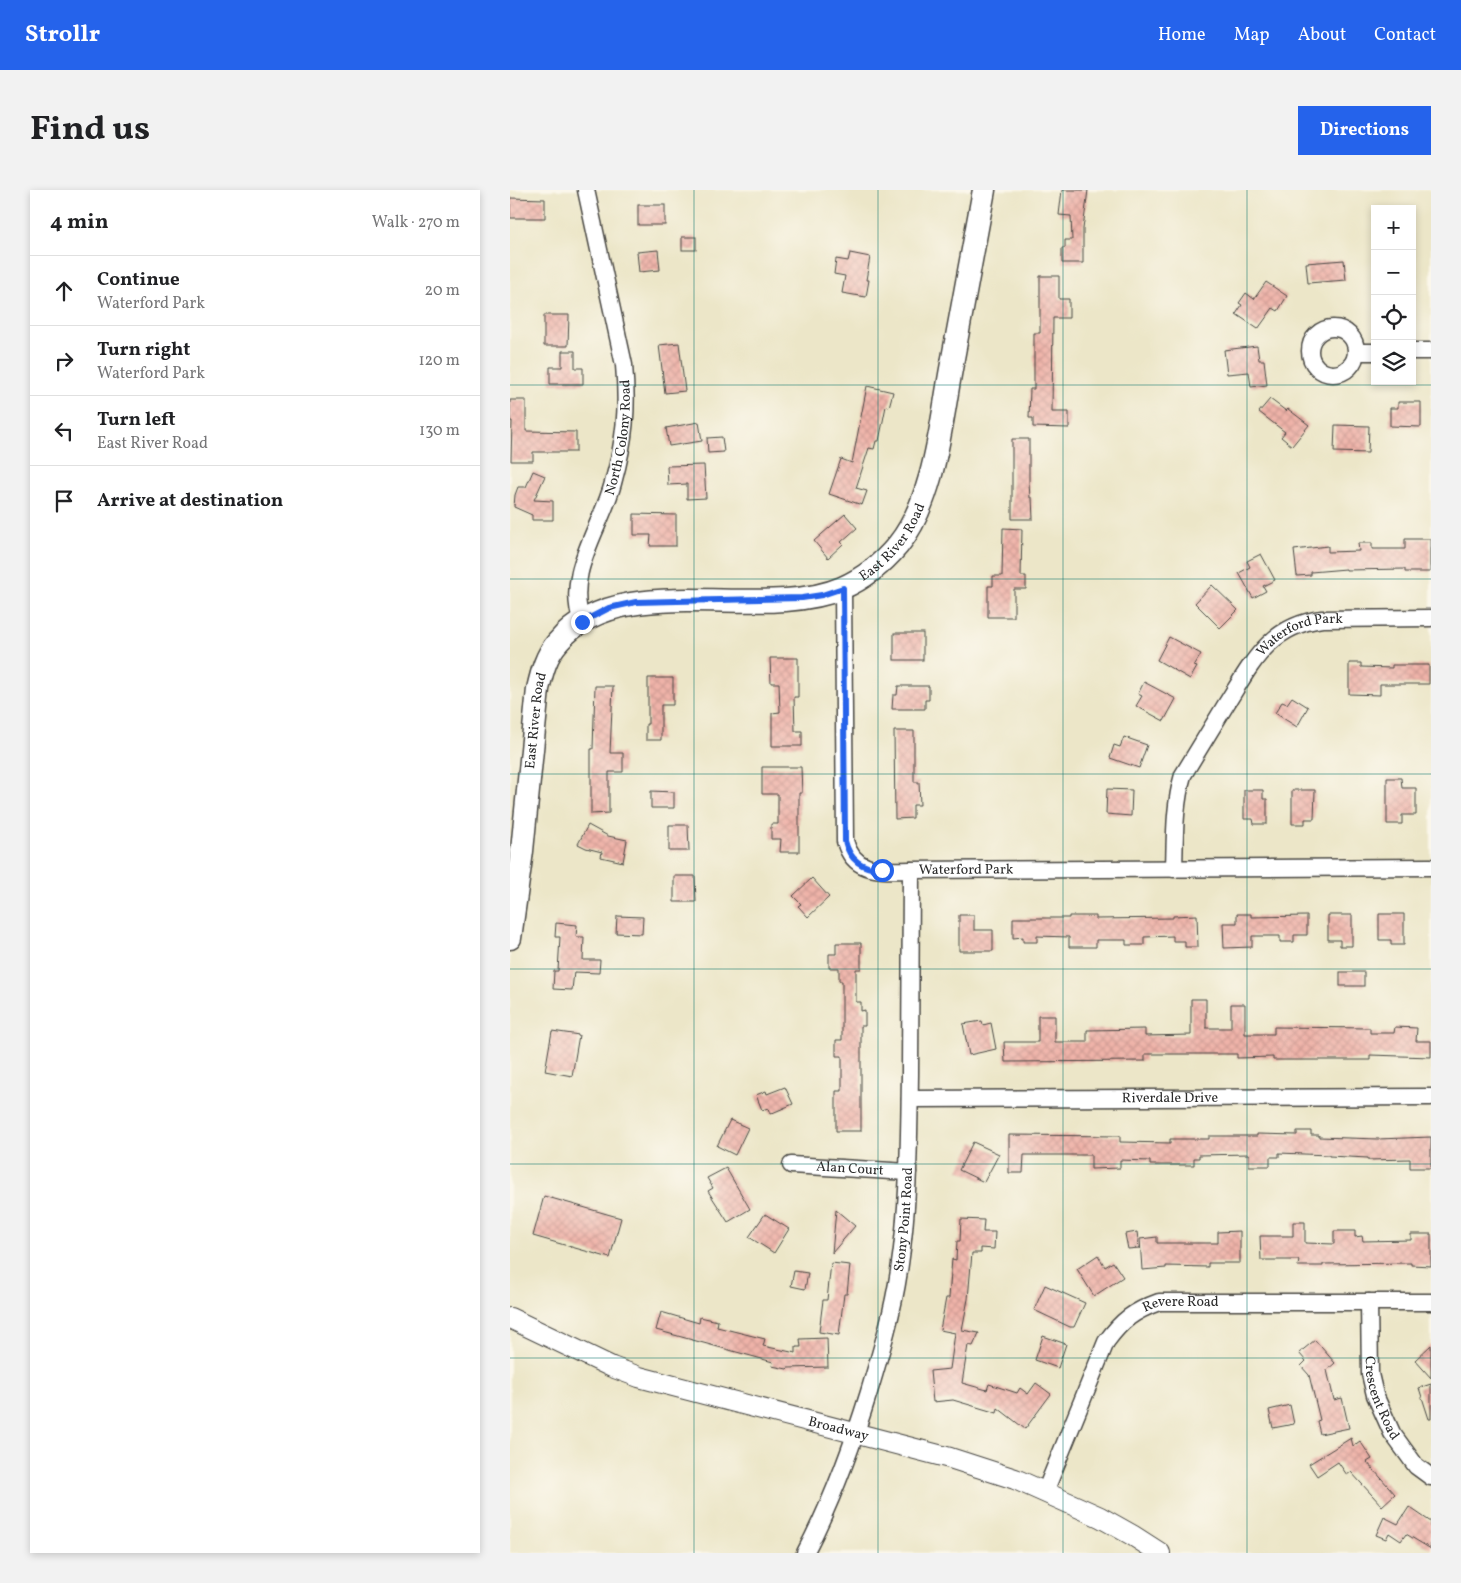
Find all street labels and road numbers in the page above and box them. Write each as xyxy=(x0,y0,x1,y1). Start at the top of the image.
street label: North Colony Road xyxy=(600,379,635,498)
street label: East River Road xyxy=(856,500,930,586)
street label: Waterford Park xyxy=(1252,609,1343,660)
street label: East River Road xyxy=(521,670,551,770)
street label: Waterford Park xyxy=(919,860,1014,879)
street label: Riverdale Drive xyxy=(1122,1088,1219,1108)
street label: Alan Court xyxy=(816,1157,884,1180)
street label: Stony Point Road xyxy=(889,1167,918,1273)
street label: Revere Road xyxy=(1139,1293,1219,1317)
street label: Crescent Road xyxy=(1360,1356,1404,1444)
street label: Broadway xyxy=(806,1412,871,1446)

